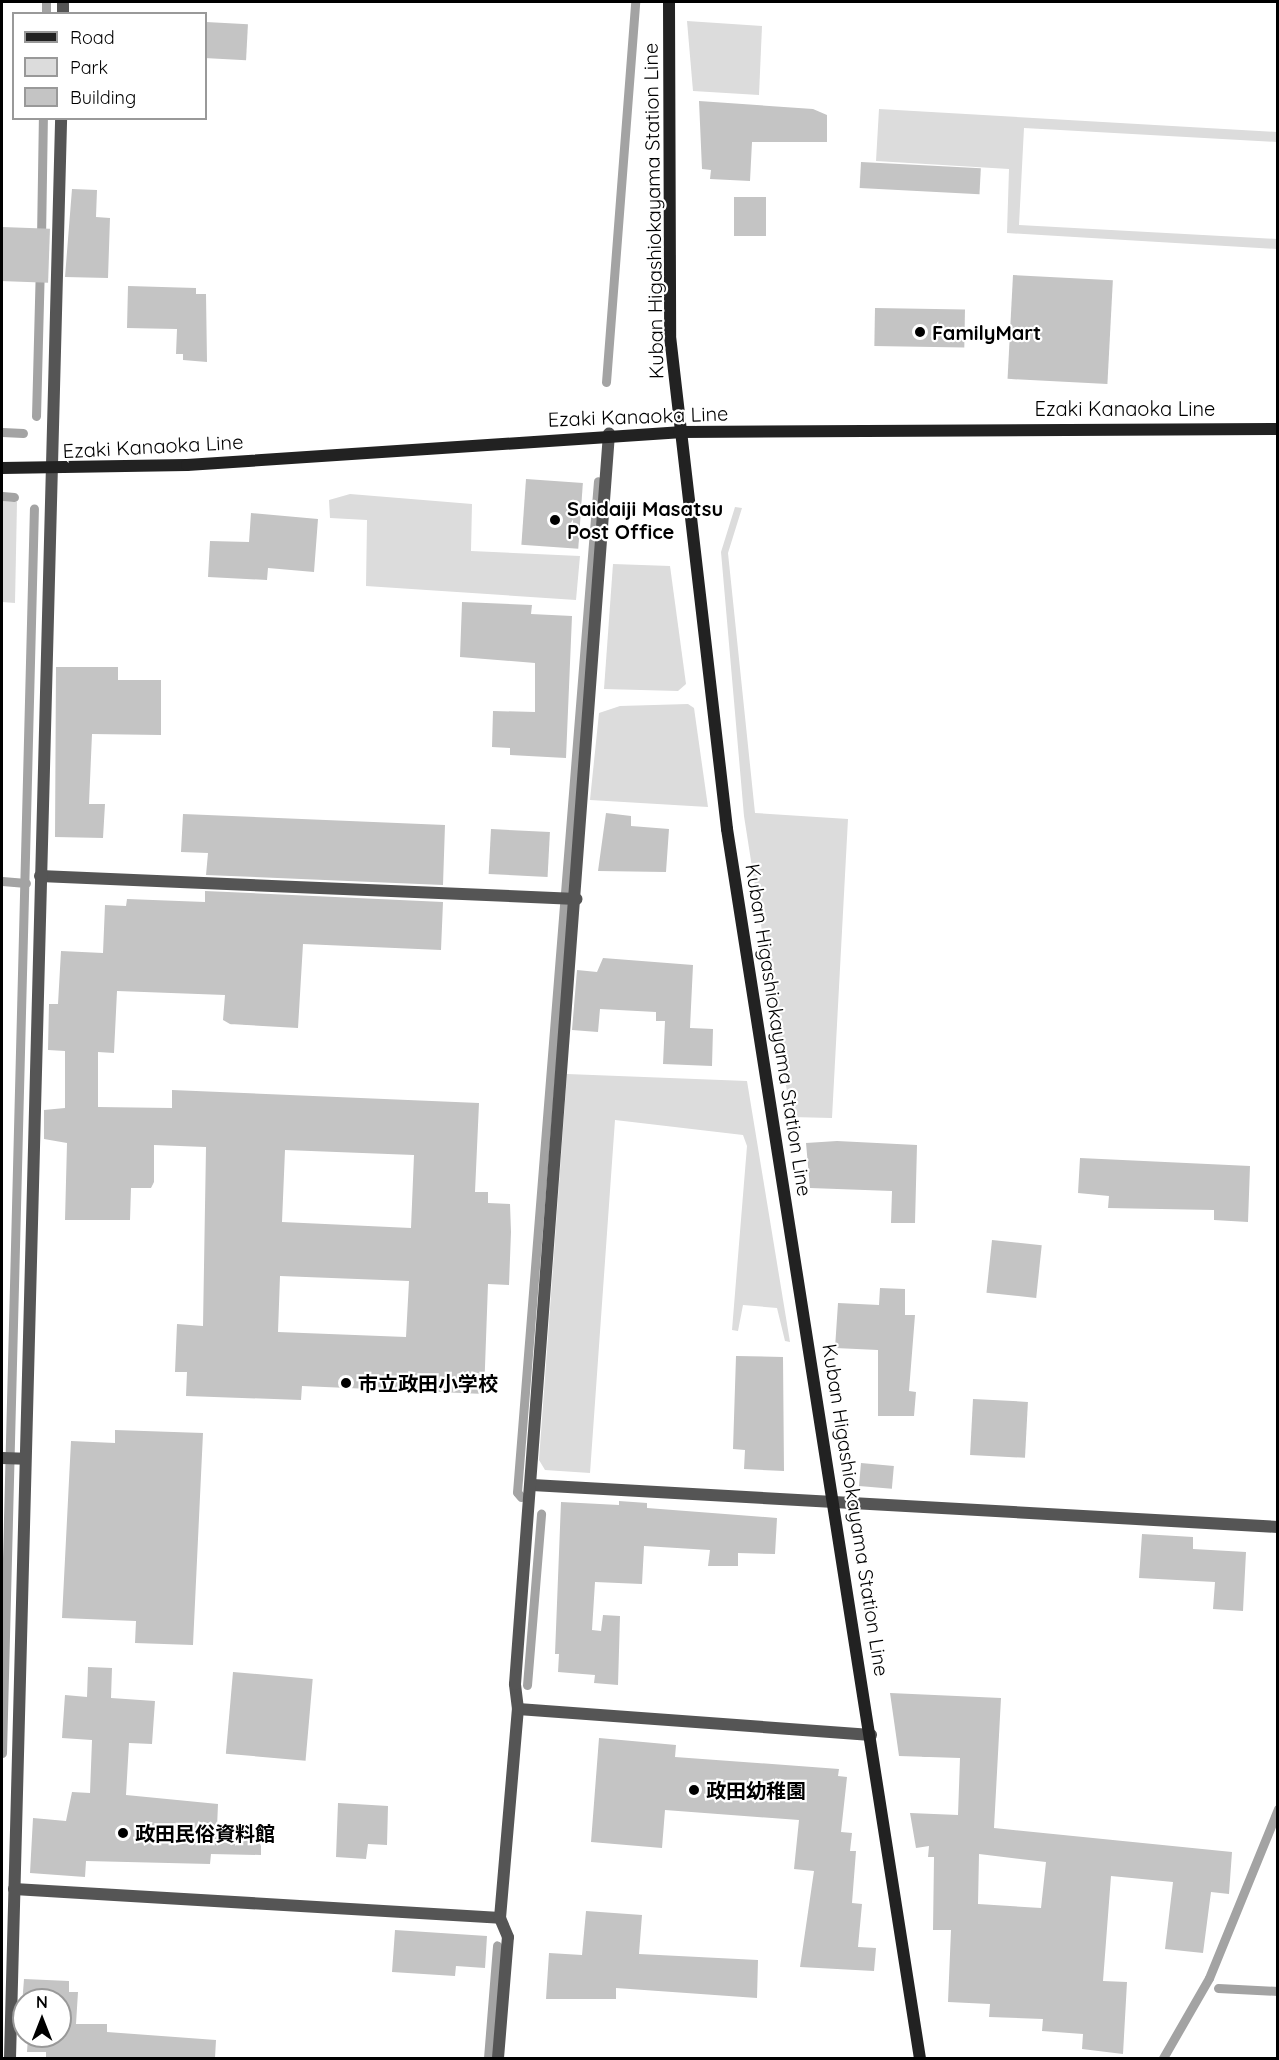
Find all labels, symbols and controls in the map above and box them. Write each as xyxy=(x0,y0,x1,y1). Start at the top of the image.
legend xyxy=(12,12,207,120)
text: Road xyxy=(70,26,115,49)
street label: Kuban Higashiokayama Station Line xyxy=(638,43,668,379)
text: Park xyxy=(70,56,108,79)
text: Building xyxy=(70,86,136,109)
place label: FamilyMart xyxy=(932,320,1041,344)
marker: FamilyMart xyxy=(913,325,927,339)
street label: Ezaki Kanaoka Line xyxy=(1035,396,1215,420)
street label: Ezaki Kanaoka Line xyxy=(547,401,729,431)
street label: Ezaki Kanaoka Line xyxy=(62,429,244,463)
place label: Saidaiji Masatsu Post Office xyxy=(567,496,723,543)
marker: Saidaiji Masatsu Post Office xyxy=(548,513,562,527)
street label: Kuban Higashiokayama Station Line xyxy=(741,862,817,1198)
street label: Kuban Higashiokayama Station Line xyxy=(818,1342,894,1678)
place label: 市立政田小学校 xyxy=(358,1371,498,1395)
marker: 市立政田小学校 xyxy=(339,1376,353,1390)
place label: 政田幼稚園 xyxy=(706,1778,806,1802)
marker: 政田幼稚園 xyxy=(687,1783,701,1797)
place label: 政田民俗資料館 xyxy=(135,1821,275,1845)
marker: 政田民俗資料館 xyxy=(116,1826,130,1840)
north arrow xyxy=(12,1988,72,2048)
text: N xyxy=(36,1992,48,2012)

